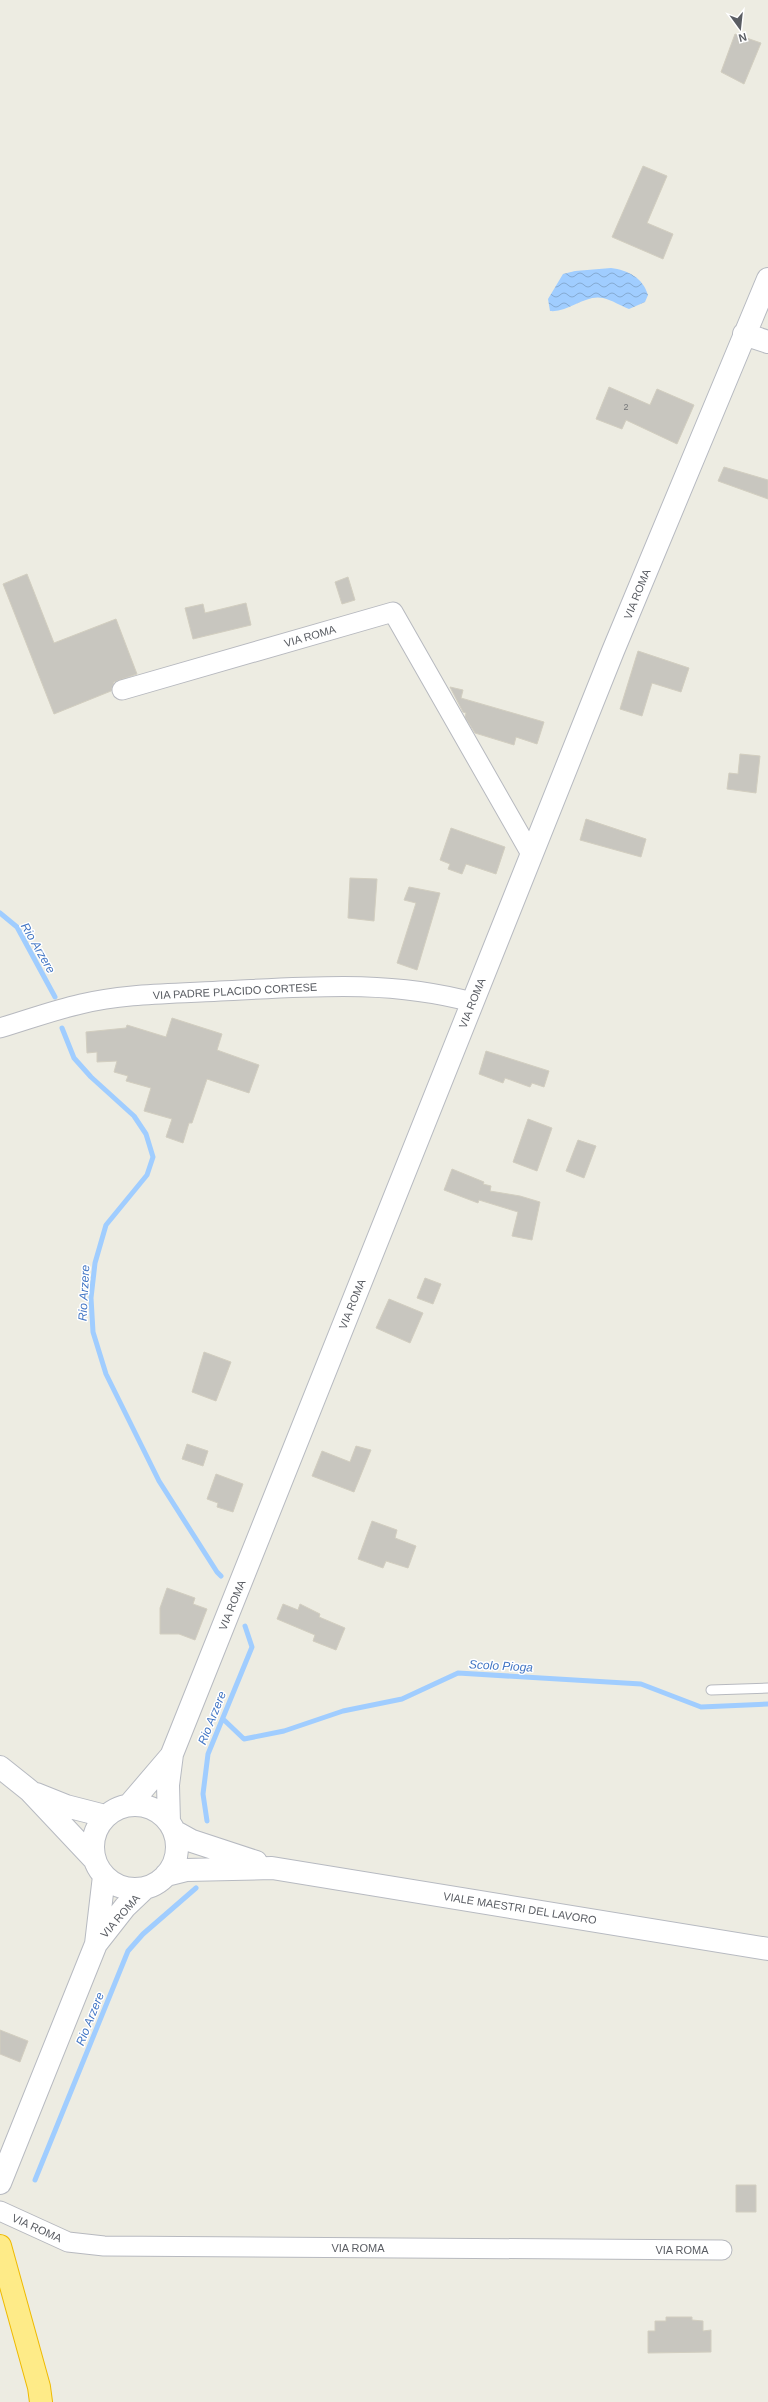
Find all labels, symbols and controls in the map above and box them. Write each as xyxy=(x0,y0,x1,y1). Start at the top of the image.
north arrow xyxy=(720,8,760,48)
text: N xyxy=(737,31,748,44)
house number: 2 xyxy=(623,402,629,412)
street label: VIA ROMA xyxy=(621,566,653,621)
street label: VIA ROMA xyxy=(283,623,338,649)
water label: Rio Arzere xyxy=(18,920,58,976)
street label: VIA ROMA xyxy=(456,975,488,1030)
street label: VIA PADRE PLACIDO CORTESE xyxy=(152,981,318,1001)
water label: Rio Arzere xyxy=(76,1264,92,1321)
street label: VIA ROMA xyxy=(336,1276,368,1331)
street label: VIA ROMA xyxy=(216,1577,248,1632)
water label: Scolo Pioga xyxy=(469,1657,534,1675)
water label: Rio Arzere xyxy=(195,1689,229,1747)
street label: VIALE MAESTRI DEL LAVORO xyxy=(442,1890,598,1926)
street label: VIA ROMA xyxy=(98,1891,142,1940)
water label: Rio Arzere xyxy=(73,1990,107,2048)
street label: VIA ROMA xyxy=(10,2212,64,2245)
street label: VIA ROMA xyxy=(331,2242,385,2254)
street label: VIA ROMA xyxy=(655,2244,709,2256)

